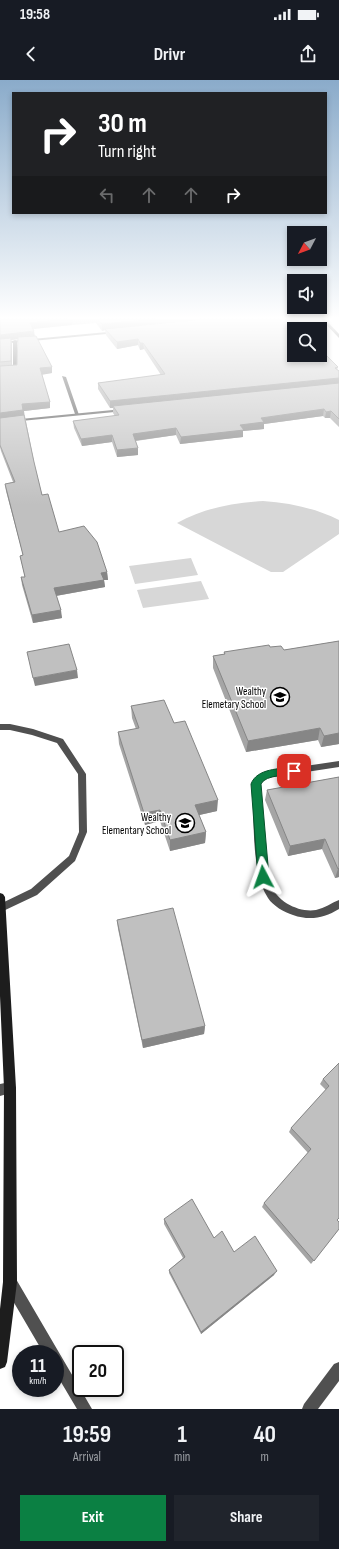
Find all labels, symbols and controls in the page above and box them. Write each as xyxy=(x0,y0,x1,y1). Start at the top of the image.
text: 19:58 xyxy=(20,5,50,24)
icon: back xyxy=(20,43,42,65)
icon: share xyxy=(297,43,319,65)
text: Drivr xyxy=(154,44,185,65)
text: 30 m xyxy=(98,107,147,140)
icon: right xyxy=(32,108,84,160)
text: Turn right xyxy=(98,141,156,162)
icon: left xyxy=(96,184,118,206)
icon: ahead xyxy=(138,184,160,206)
icon: ahead xyxy=(180,184,202,206)
icon: right xyxy=(222,184,244,206)
north arrow xyxy=(287,226,327,266)
map controls xyxy=(287,226,327,362)
button: sound xyxy=(287,274,327,314)
button: search xyxy=(287,322,327,362)
place label: Wealthy Elemetary School xyxy=(202,685,267,711)
school or university icon: Wealthy Elemetary School xyxy=(269,686,291,708)
pin xyxy=(277,754,311,788)
icon: arrive xyxy=(283,760,305,782)
place label: Wealthy Elementary School xyxy=(102,811,172,837)
school or university icon: Wealthy Elementary School xyxy=(174,812,196,834)
position arrow xyxy=(242,856,284,898)
speed limit sign: 20 xyxy=(72,1345,124,1397)
text: 11 xyxy=(30,1354,46,1378)
text: km/h xyxy=(29,1375,47,1387)
text: 19:59 xyxy=(63,1420,111,1449)
text: 1 xyxy=(178,1420,187,1449)
text: 40 xyxy=(253,1420,276,1449)
text: Arrival xyxy=(73,1449,101,1465)
text: min xyxy=(174,1449,190,1465)
text: m xyxy=(261,1449,269,1465)
button: Exit xyxy=(20,1495,166,1541)
button: Share xyxy=(174,1495,319,1541)

